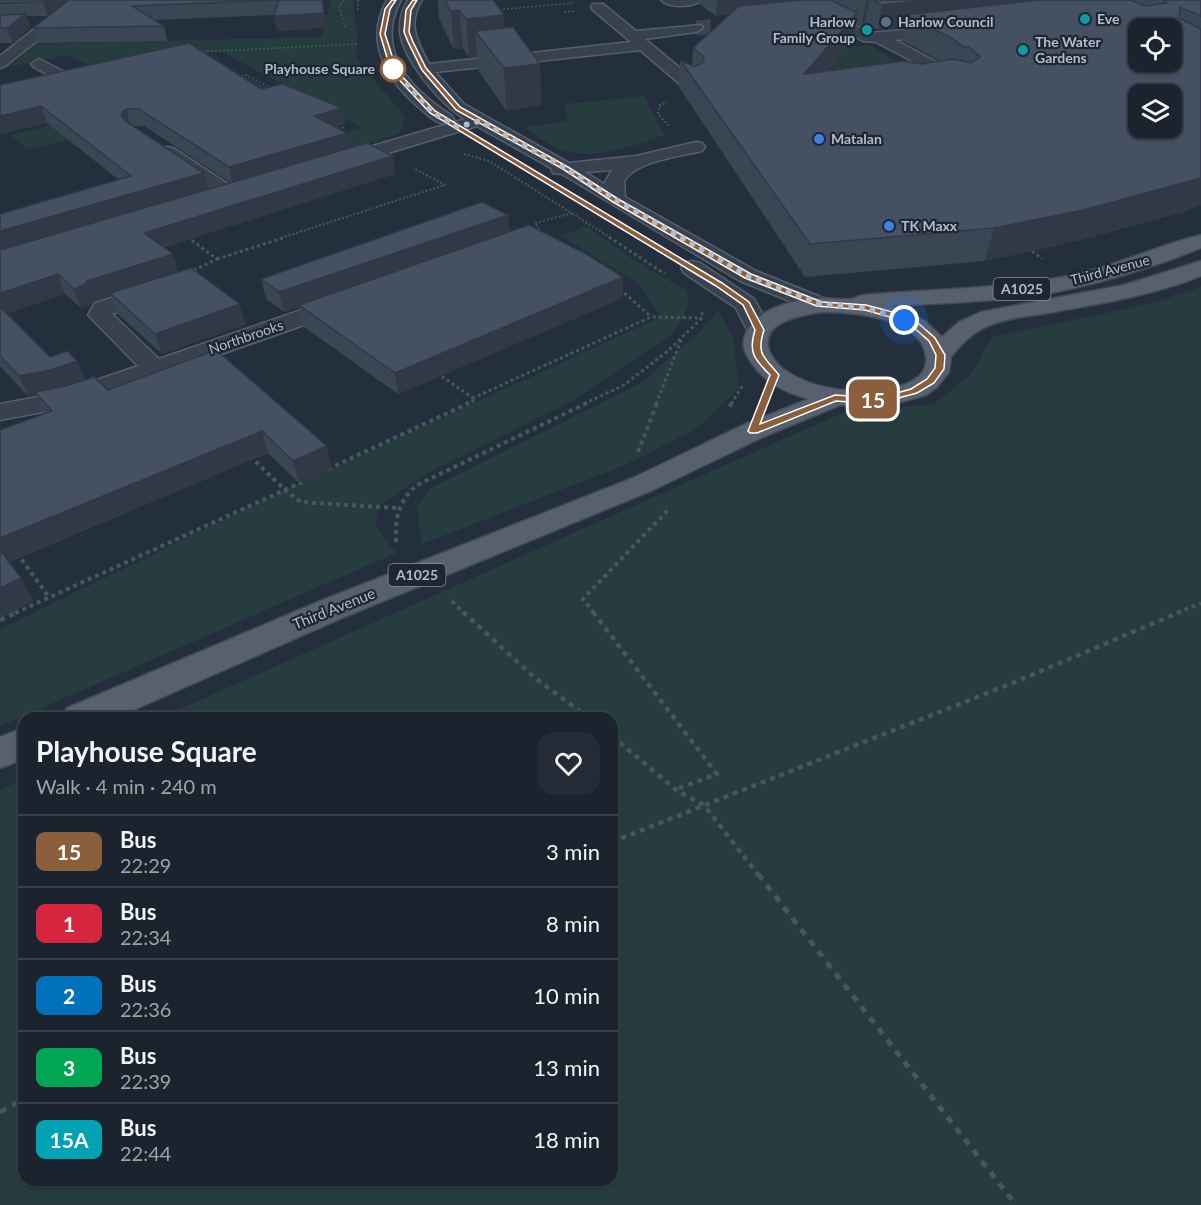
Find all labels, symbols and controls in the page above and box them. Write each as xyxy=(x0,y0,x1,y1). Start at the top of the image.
place label: Eve xyxy=(1097,10,1120,27)
marker: Eve xyxy=(1078,12,1092,26)
place label: Harlow Family Group xyxy=(773,13,856,46)
place label: Harlow Council xyxy=(898,13,993,30)
marker: Harlow Council xyxy=(879,15,893,29)
map controls xyxy=(1128,18,1182,138)
button: locate xyxy=(1128,18,1182,72)
marker: Harlow Family Group xyxy=(860,23,874,37)
place label: The Water Gardens xyxy=(1035,33,1101,66)
marker: The Water Gardens xyxy=(1016,43,1030,57)
marker: Playhouse Square xyxy=(380,56,406,82)
place label: Playhouse Square xyxy=(265,60,376,77)
button: layers xyxy=(1128,84,1182,138)
place label: Matalan xyxy=(831,130,882,147)
marker: Matalan xyxy=(812,132,826,146)
place label: TK Maxx xyxy=(901,217,958,234)
marker: TK Maxx xyxy=(882,219,896,233)
street label: Third Avenue xyxy=(1068,251,1151,288)
road number: A1025 xyxy=(994,278,1050,300)
your location xyxy=(889,305,919,335)
street label: Northbrooks xyxy=(206,316,286,357)
line badge: 15 xyxy=(846,380,900,418)
text: 15 xyxy=(861,387,885,412)
road number: A1025 xyxy=(388,564,446,586)
street label: Third Avenue xyxy=(290,583,378,633)
button: heart xyxy=(537,732,600,795)
text: Playhouse Square xyxy=(36,734,257,768)
text: Walk · 4 min · 240 m xyxy=(36,774,217,798)
text: Bus xyxy=(120,826,156,853)
text: 3 min xyxy=(546,838,600,865)
text: 15 xyxy=(57,839,81,864)
text: 22:29 xyxy=(120,853,171,877)
text: Bus xyxy=(120,898,156,925)
text: 8 min xyxy=(546,910,600,937)
text: 1 xyxy=(63,911,75,936)
text: 22:34 xyxy=(120,925,171,949)
text: Bus xyxy=(120,970,156,997)
text: 10 min xyxy=(533,982,600,1009)
text: 2 xyxy=(63,983,75,1008)
text: 22:36 xyxy=(120,997,171,1021)
text: Bus xyxy=(120,1042,156,1069)
text: 13 min xyxy=(533,1054,600,1081)
text: 3 xyxy=(63,1055,75,1080)
text: 22:39 xyxy=(120,1069,171,1093)
text: Bus xyxy=(120,1114,156,1141)
text: 18 min xyxy=(533,1126,600,1153)
text: 15A xyxy=(50,1127,88,1152)
text: 22:44 xyxy=(120,1141,171,1165)

